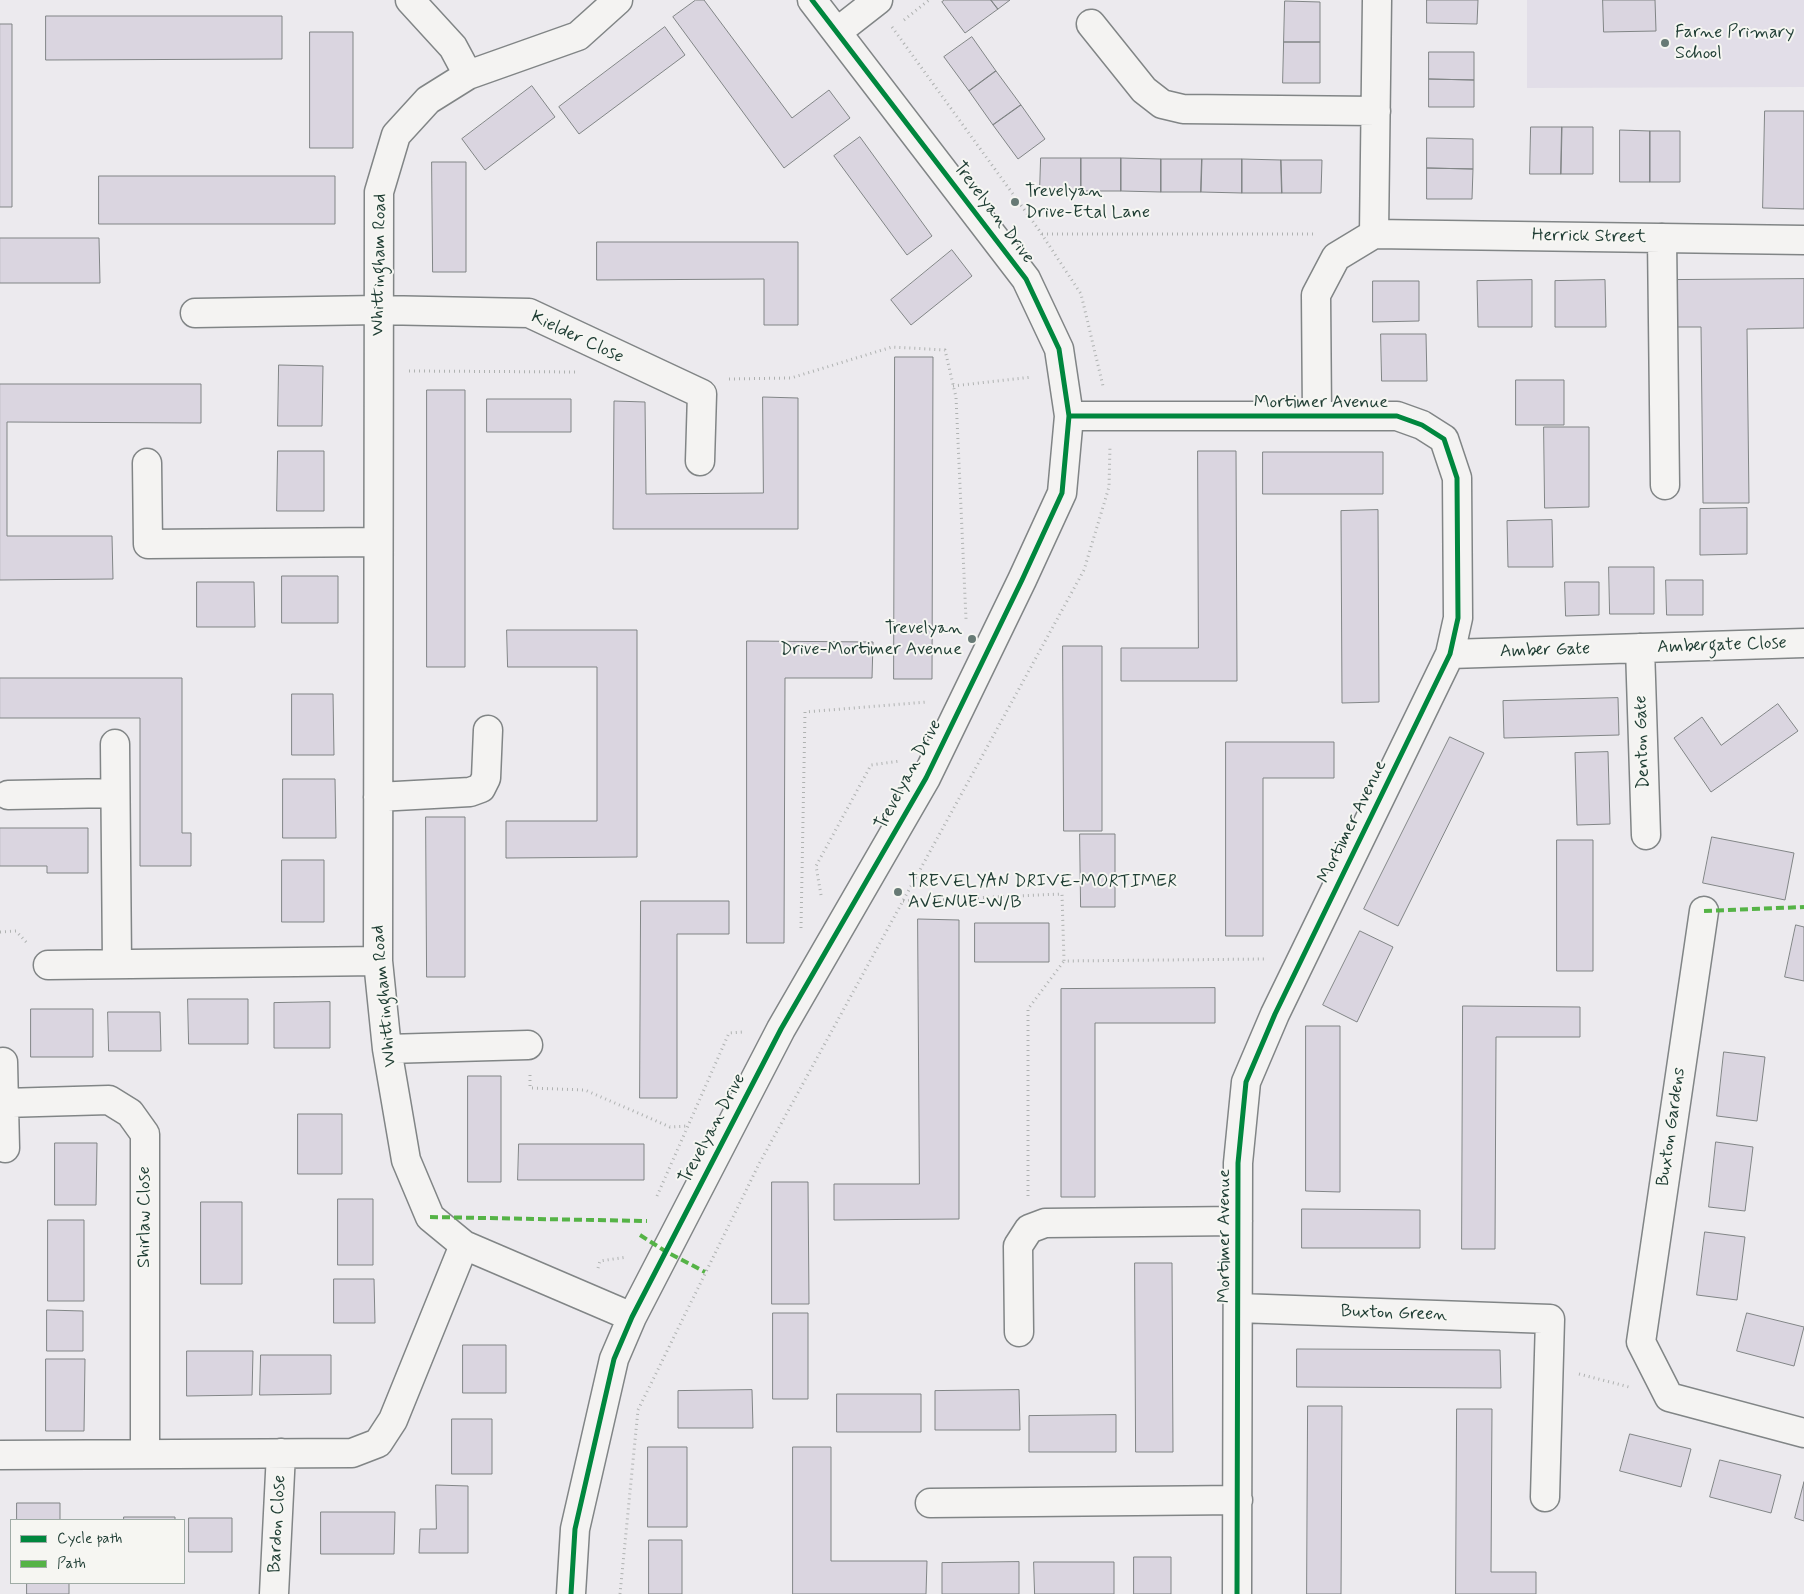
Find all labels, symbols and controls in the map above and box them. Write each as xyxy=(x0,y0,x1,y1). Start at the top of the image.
place label: Farne Primary School xyxy=(1675,22,1795,64)
marker: Farne Primary School xyxy=(1659,37,1671,49)
street label: Trevelyan Drive xyxy=(948,158,1038,268)
place label: Trevelyan Drive-Etal Lane xyxy=(1025,181,1150,223)
street label: Whittingham Road xyxy=(368,194,392,336)
marker: Trevelyan Drive-Etal Lane xyxy=(1009,196,1021,208)
street label: Herrick Street xyxy=(1532,225,1646,249)
street label: Kielder Close xyxy=(527,307,627,369)
street label: Mortimer Avenue xyxy=(1254,392,1388,414)
place label: Trevelyan Drive-Mortimer Avenue xyxy=(780,618,962,660)
marker: Trevelyan Drive-Mortimer Avenue xyxy=(966,633,978,645)
street label: Ambergate Close xyxy=(1657,633,1787,659)
street label: Amber Gate xyxy=(1499,639,1591,663)
street label: Denton Gate xyxy=(1631,695,1655,789)
street label: Trevelyan Drive xyxy=(871,716,947,834)
street label: Mortimer Avenue xyxy=(1314,757,1392,887)
place label: TREVELYAN DRIVE-MORTIMER AVENUE-W/B xyxy=(908,871,1177,914)
marker: TREVELYAN DRIVE-MORTIMER AVENUE-W/B xyxy=(892,886,904,898)
street label: Whittingham Road xyxy=(368,924,402,1068)
street label: Buxton Gardens xyxy=(1653,1066,1691,1188)
street label: Trevelyan Drive xyxy=(675,1070,751,1188)
street label: Shirlaw Close xyxy=(134,1166,156,1268)
street label: Mortimer Avenue xyxy=(1214,1169,1236,1303)
street label: Buxton Green xyxy=(1340,1301,1448,1327)
street label: Bardon Close xyxy=(265,1474,291,1574)
legend xyxy=(10,1519,185,1584)
text: Cycle path xyxy=(57,1529,122,1549)
text: Path xyxy=(57,1554,86,1574)

